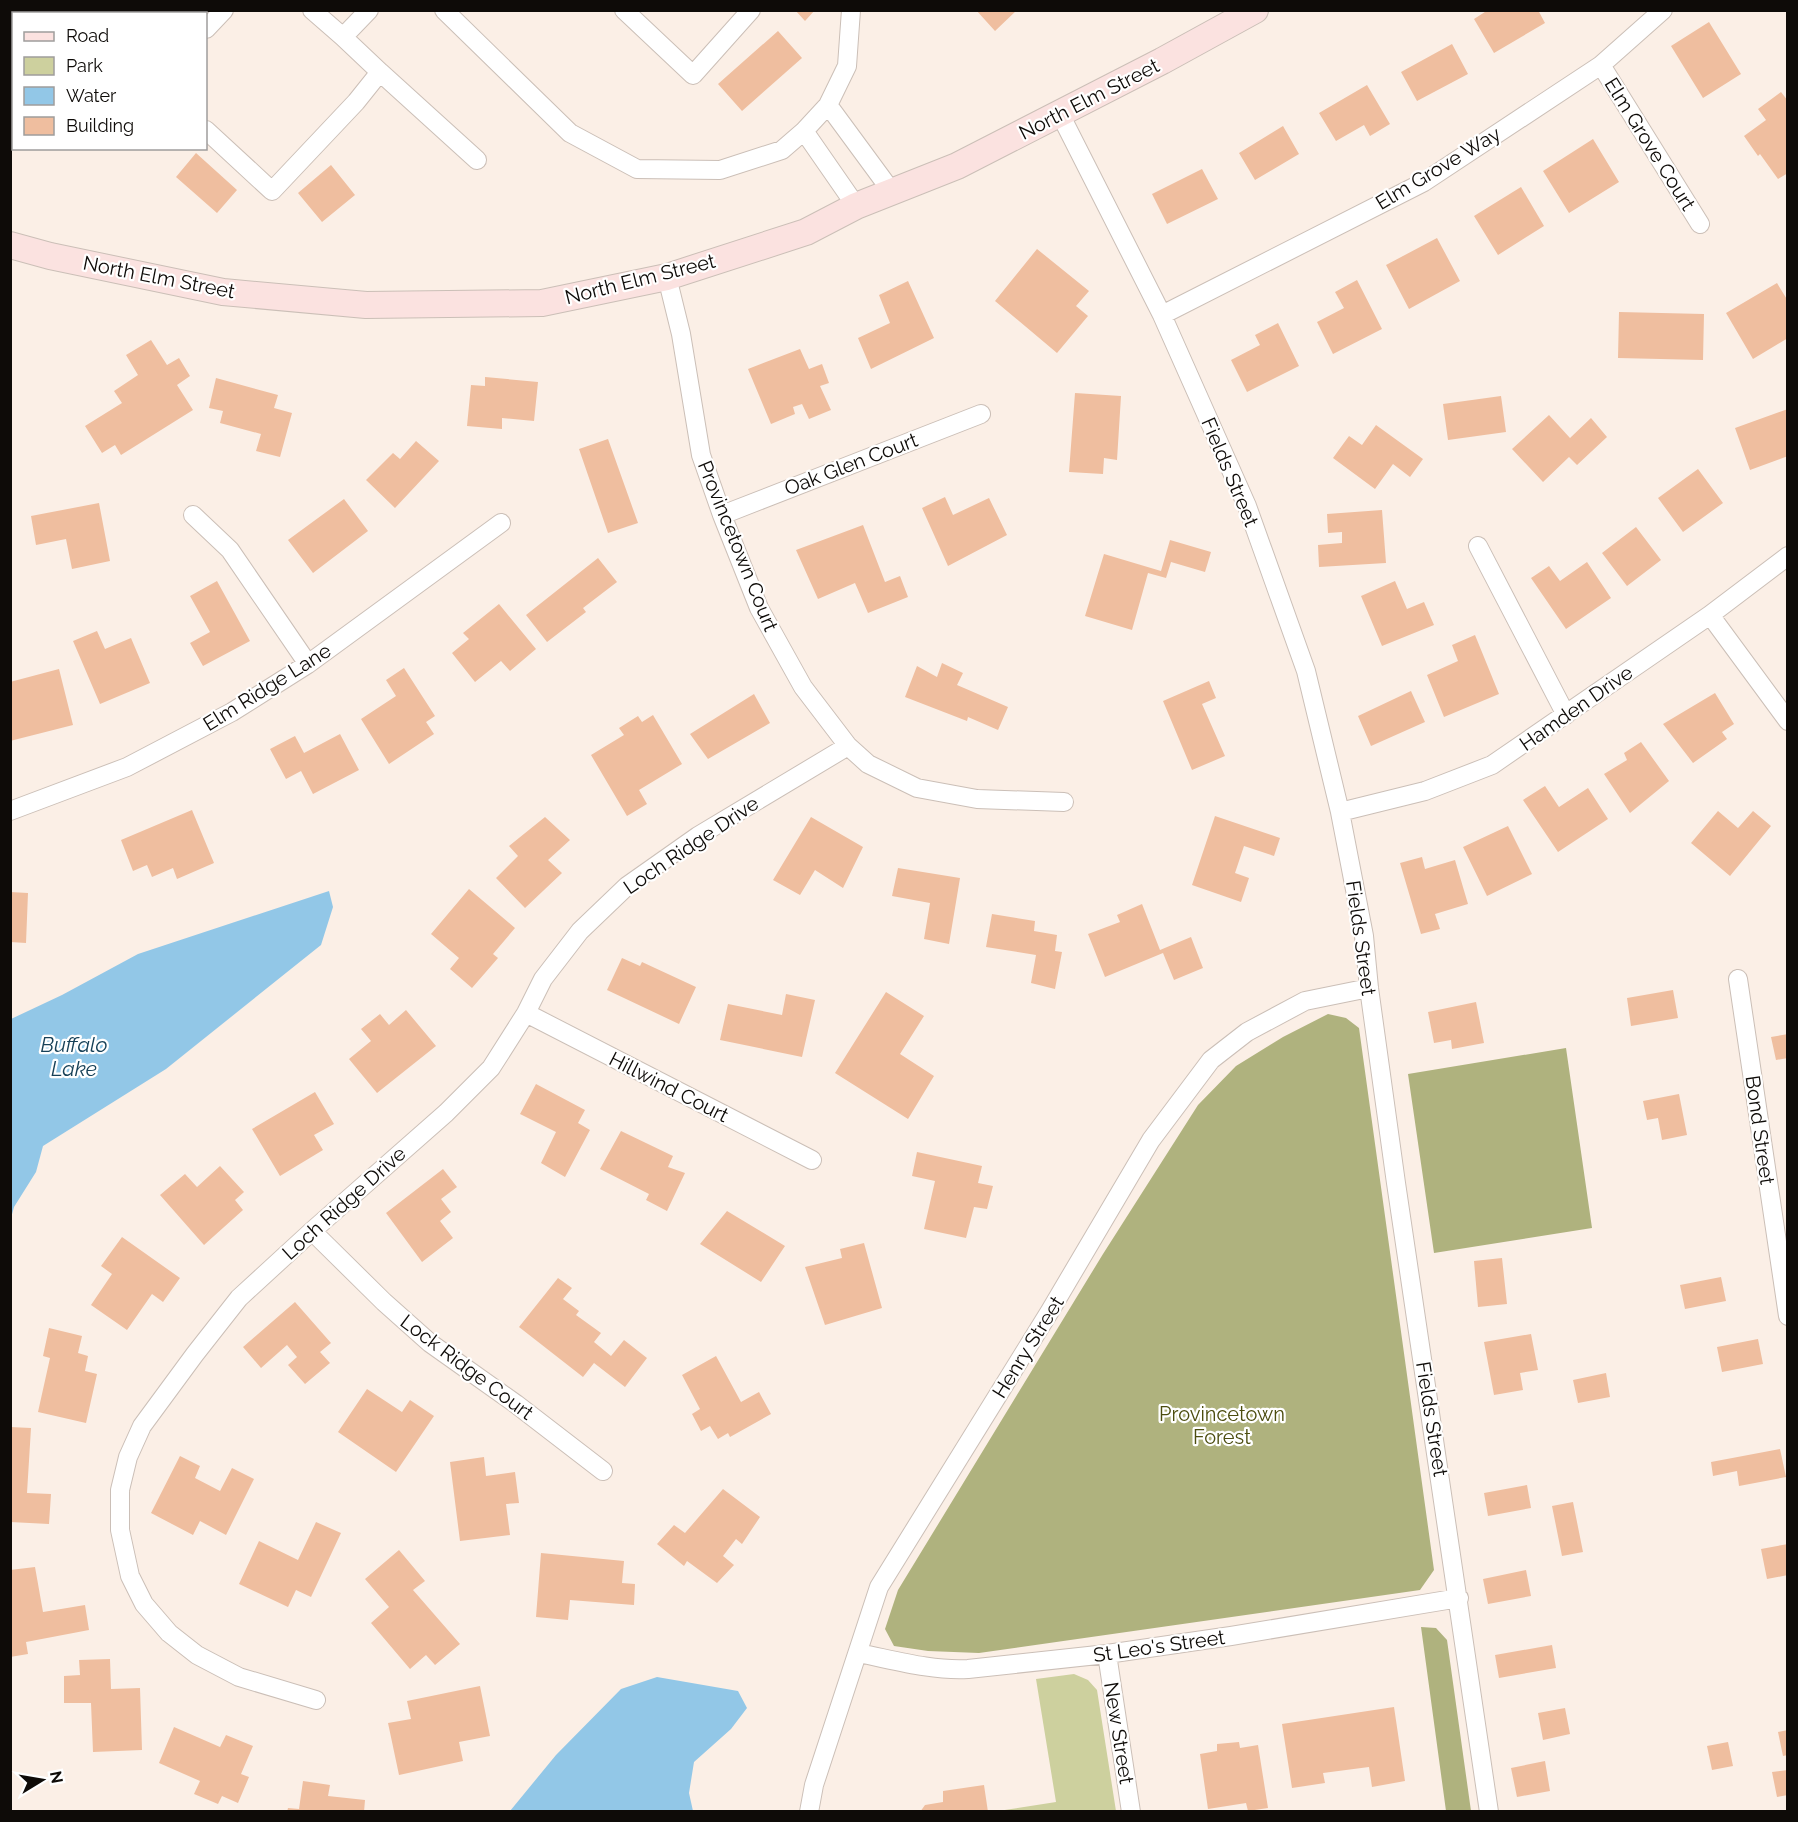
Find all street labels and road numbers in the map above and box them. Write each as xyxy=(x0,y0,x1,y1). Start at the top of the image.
street label: North Elm Street xyxy=(1015,53,1163,145)
street label: Elm Grove Court xyxy=(1600,73,1701,215)
street label: Elm Grove Way xyxy=(1371,121,1505,215)
street label: North Elm Street xyxy=(562,249,718,309)
street label: North Elm Street xyxy=(81,251,237,304)
street label: Fields Street xyxy=(1196,414,1264,530)
street label: Oak Glen Court xyxy=(781,427,921,500)
street label: Provincetown Court xyxy=(693,457,783,635)
street label: Elm Ridge Lane xyxy=(199,638,335,736)
street label: Hamden Drive xyxy=(1515,660,1637,756)
street label: Loch Ridge Drive xyxy=(619,791,763,899)
street label: Fields Street xyxy=(1341,879,1381,997)
street label: Hillwind Court xyxy=(605,1047,733,1127)
street label: Bond Street xyxy=(1740,1074,1780,1186)
street label: Loch Ridge Drive xyxy=(277,1141,411,1265)
street label: Henry Street xyxy=(987,1291,1069,1402)
street label: Lock Ridge Court xyxy=(396,1309,538,1425)
street label: Fields Street xyxy=(1411,1360,1453,1478)
street label: St Leo's Street xyxy=(1092,1625,1227,1667)
street label: New Street xyxy=(1099,1680,1139,1786)

